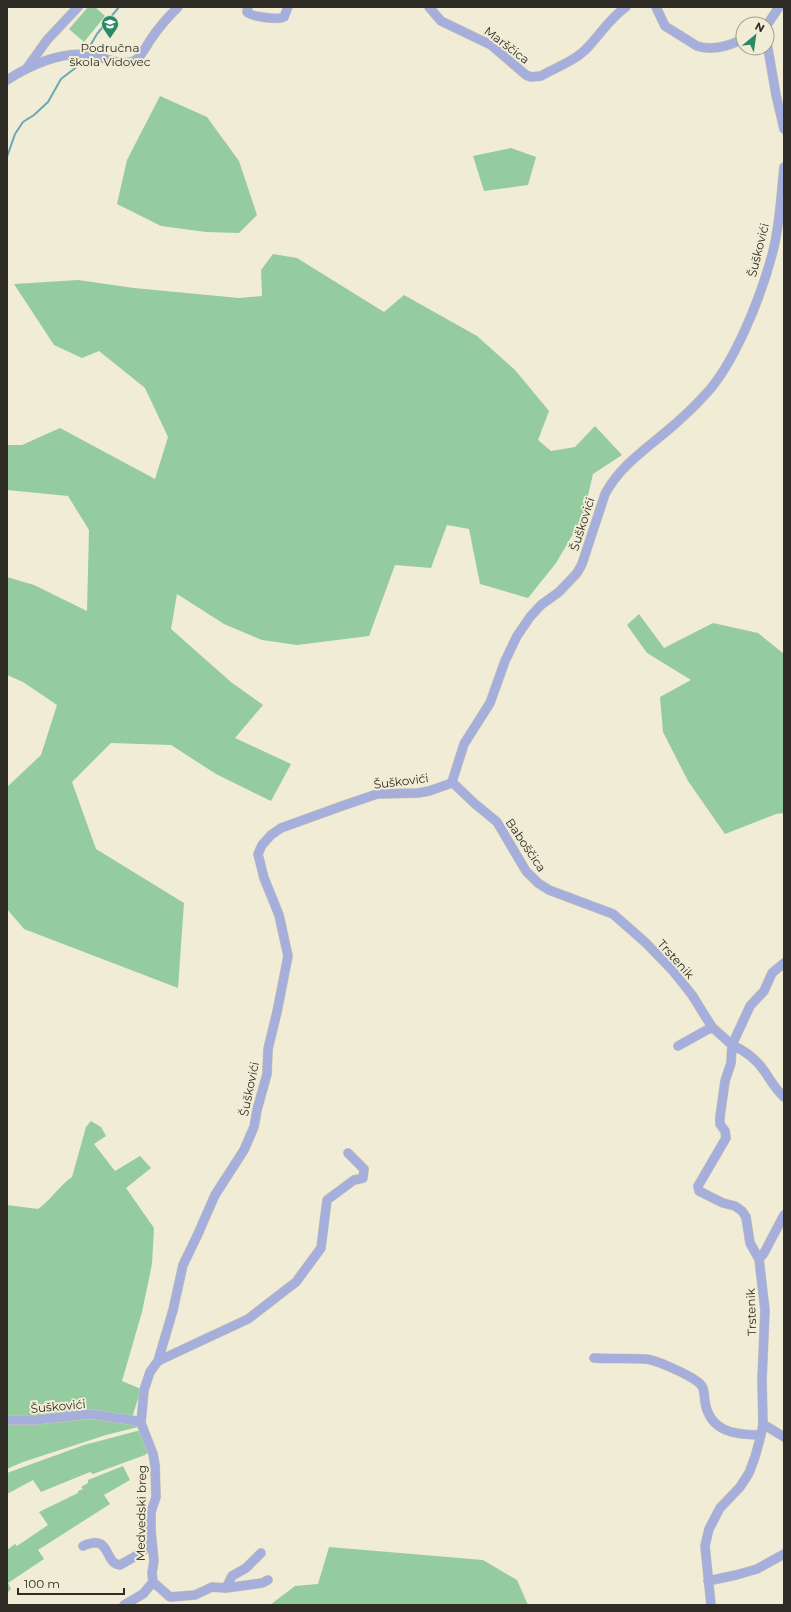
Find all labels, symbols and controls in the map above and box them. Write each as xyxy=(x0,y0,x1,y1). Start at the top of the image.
school or university icon: Područna škola Vidovec xyxy=(100,14,120,39)
north arrow xyxy=(735,16,775,56)
text: N xyxy=(753,19,767,36)
street label: Marščica xyxy=(481,23,533,67)
place label: Područna škola Vidovec xyxy=(70,40,151,69)
street label: Šuškovići xyxy=(744,221,772,279)
street label: Šuškovići xyxy=(566,495,598,553)
street label: Šuškovići xyxy=(373,770,429,792)
street label: Baboščica xyxy=(503,815,549,875)
street label: Trstenik xyxy=(654,936,698,982)
street label: Šuškovići xyxy=(236,1060,262,1118)
street label: Trstenik xyxy=(743,1287,759,1336)
street label: Šuškovići xyxy=(30,1396,86,1416)
street label: Medvedski breg xyxy=(133,1465,149,1561)
scale bar xyxy=(18,1570,124,1596)
text: 100 m xyxy=(24,1576,60,1591)

